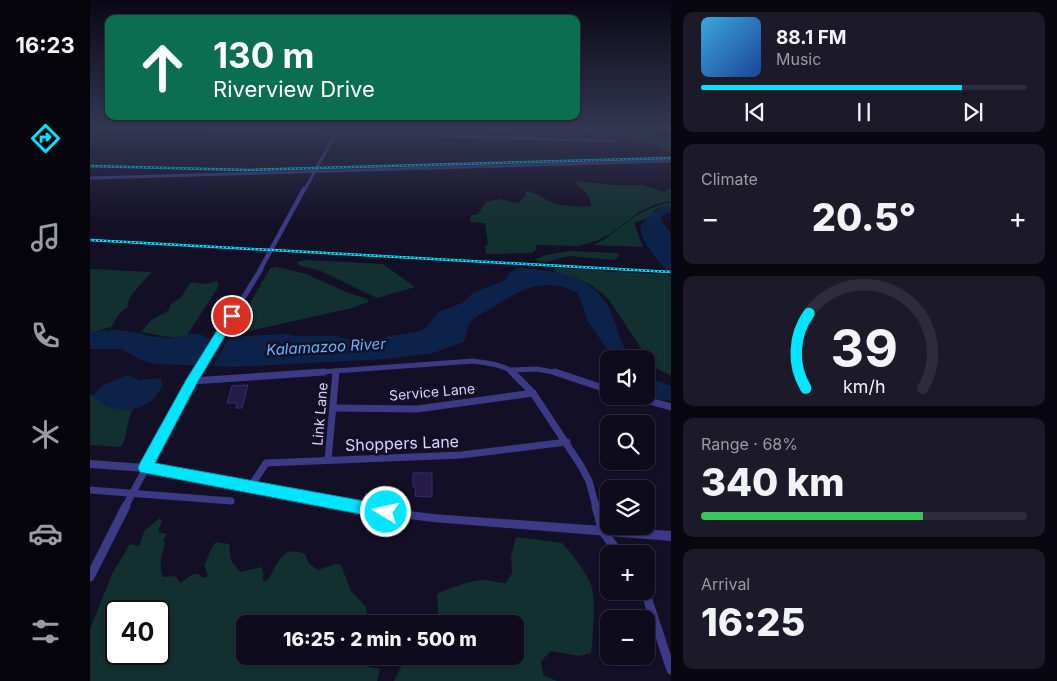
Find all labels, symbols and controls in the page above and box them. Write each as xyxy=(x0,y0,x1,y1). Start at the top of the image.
text: 88.1 FM xyxy=(776,26,847,49)
text: 16:23 xyxy=(15,32,75,58)
text: 130 m xyxy=(213,34,315,76)
icon: ahead xyxy=(130,35,195,100)
text: Music xyxy=(776,49,821,69)
text: Riverview Drive xyxy=(213,76,375,102)
icon: previous xyxy=(741,98,769,126)
icon: pause xyxy=(850,98,878,126)
icon: next xyxy=(959,98,987,126)
icon: directions xyxy=(28,121,63,156)
text: Climate xyxy=(701,169,758,189)
text: 20.5° xyxy=(812,194,916,240)
text: − xyxy=(701,201,720,235)
text: + xyxy=(1008,201,1027,235)
icon: music xyxy=(28,220,63,255)
pin xyxy=(211,295,253,337)
icon: arrive xyxy=(218,302,246,330)
text: 39 xyxy=(830,317,898,380)
icon: phone xyxy=(28,318,63,353)
water label: Kalamazoo River xyxy=(266,334,387,359)
map controls xyxy=(600,350,655,665)
button: sound xyxy=(600,350,655,405)
text: km/h xyxy=(843,376,885,397)
street label: Service Lane xyxy=(388,379,476,404)
street label: Link Lane xyxy=(308,382,331,446)
button: search xyxy=(600,415,655,470)
icon: climate xyxy=(28,417,63,452)
street label: Shoppers Lane xyxy=(345,431,459,455)
text: Range · 68% xyxy=(701,434,798,454)
text: 340 km xyxy=(701,459,844,505)
button: layers xyxy=(600,480,655,535)
position arrow xyxy=(359,485,411,537)
icon: car xyxy=(28,516,63,551)
button: + xyxy=(600,545,655,600)
text: Arrival xyxy=(701,574,750,594)
text: 16:25 xyxy=(701,599,805,645)
speed limit sign: 40 xyxy=(105,600,170,665)
button: − xyxy=(600,610,655,665)
icon: filters xyxy=(28,614,63,649)
text: 16:25 · 2 min · 500 m xyxy=(283,628,477,651)

